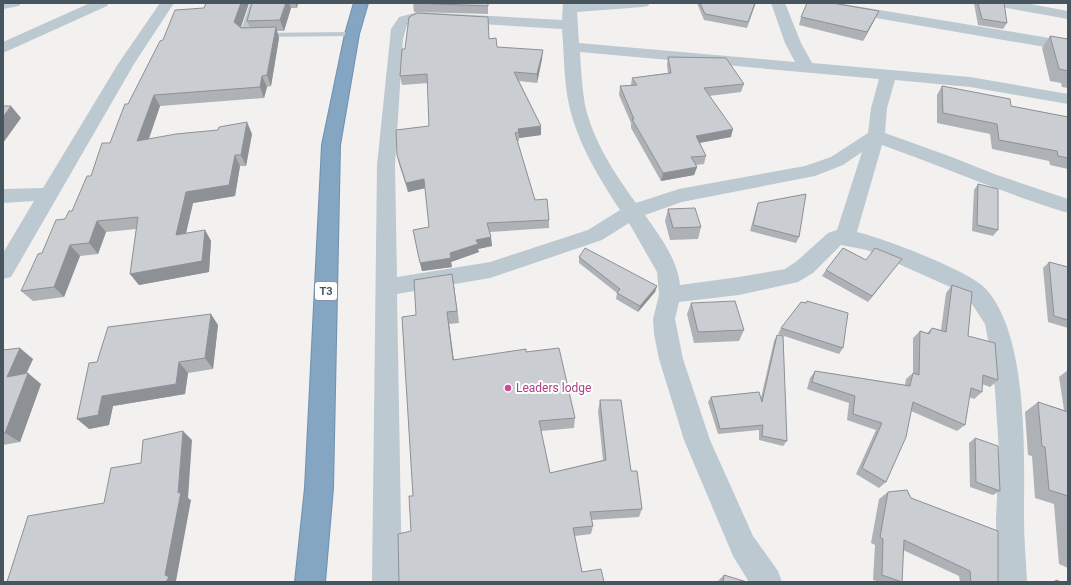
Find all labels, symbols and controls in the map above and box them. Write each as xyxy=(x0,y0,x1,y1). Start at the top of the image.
road number: T3 xyxy=(315,282,337,300)
place label: Leaders lodge xyxy=(516,381,591,395)
marker: Leaders lodge xyxy=(503,383,513,393)

